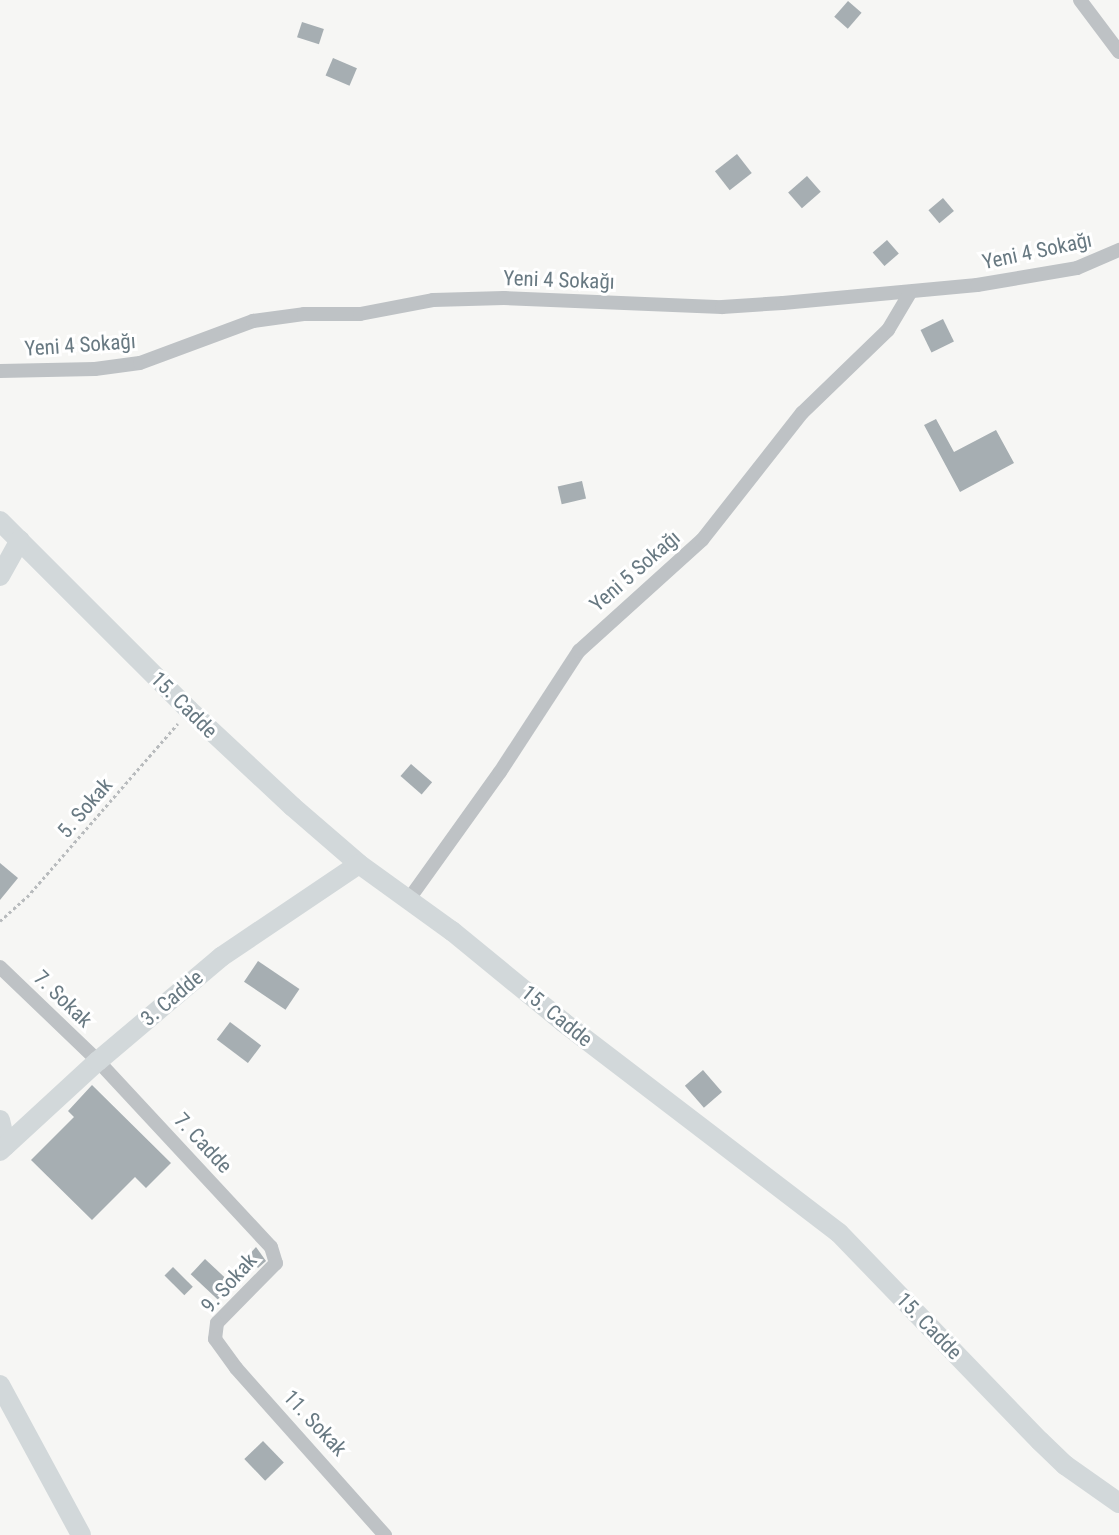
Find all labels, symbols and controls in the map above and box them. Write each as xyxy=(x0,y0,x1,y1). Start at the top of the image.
street label: Yeni 4 Sokağı xyxy=(980,227,1094,275)
street label: Yeni 4 Sokağı xyxy=(503,265,615,295)
street label: Yeni 4 Sokağı xyxy=(24,329,136,361)
street label: Yeni 5 Sokağı xyxy=(585,525,685,617)
street label: 15. Cadde xyxy=(145,666,223,744)
street label: 5. Sokak xyxy=(52,773,118,843)
street label: 7. Sokak xyxy=(29,965,97,1033)
street label: 3. Cadde xyxy=(136,965,208,1031)
street label: 15. Cadde xyxy=(517,980,597,1052)
street label: 7. Cadde xyxy=(169,1108,237,1178)
street label: 9. Sokak xyxy=(196,1248,262,1318)
street label: 15. Cadde xyxy=(891,1287,967,1365)
street label: 11. Sokak xyxy=(278,1385,352,1461)

